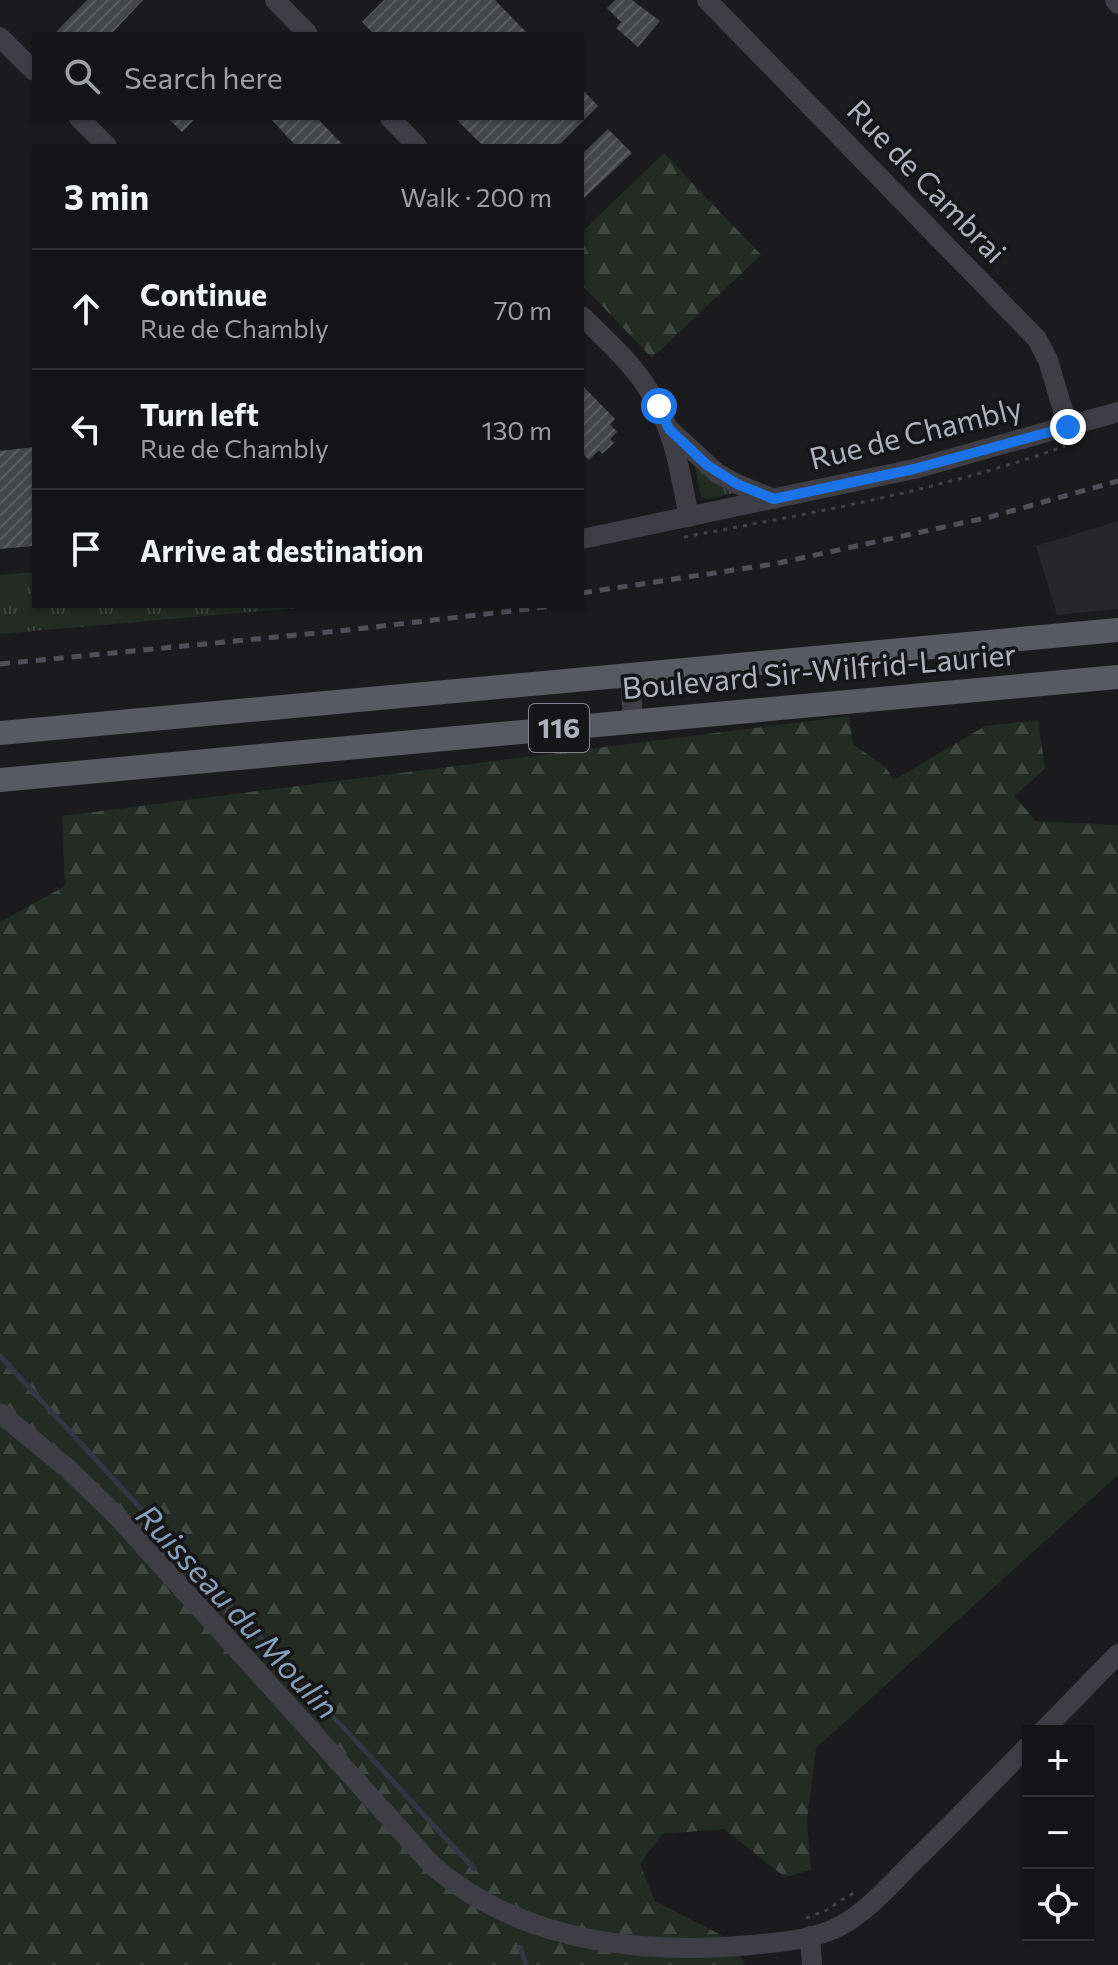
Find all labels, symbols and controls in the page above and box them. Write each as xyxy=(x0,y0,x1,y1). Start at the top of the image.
search box xyxy=(32,32,584,120)
icon: search xyxy=(60,54,104,98)
text: Search here xyxy=(124,58,283,95)
street label: Rue de Cambrai xyxy=(841,91,1015,270)
text: 3 min xyxy=(64,175,149,217)
text: Walk · 200 m xyxy=(401,181,552,212)
text: Continue xyxy=(140,275,267,312)
icon: ahead xyxy=(64,287,108,331)
text: 70 m xyxy=(494,294,552,325)
text: Rue de Chambly xyxy=(140,312,329,343)
street label: Rue de Chambly xyxy=(805,387,1025,476)
route start xyxy=(641,388,677,424)
text: Turn left xyxy=(140,395,259,432)
icon: left xyxy=(64,407,108,451)
route end xyxy=(1050,409,1086,445)
text: 130 m xyxy=(481,414,552,445)
text: Rue de Chambly xyxy=(140,432,329,463)
icon: arrive xyxy=(64,527,108,571)
text: Arrive at destination xyxy=(140,531,424,568)
street label: Boulevard Sir-Wilfrid-Laurier xyxy=(620,634,1017,705)
road number: 116 xyxy=(529,704,589,752)
water label: Ruisseau du Moulin xyxy=(129,1495,348,1726)
map controls xyxy=(1022,1725,1094,1941)
button: + xyxy=(1022,1725,1094,1797)
button: − xyxy=(1022,1797,1094,1869)
button: locate xyxy=(1022,1869,1094,1941)

